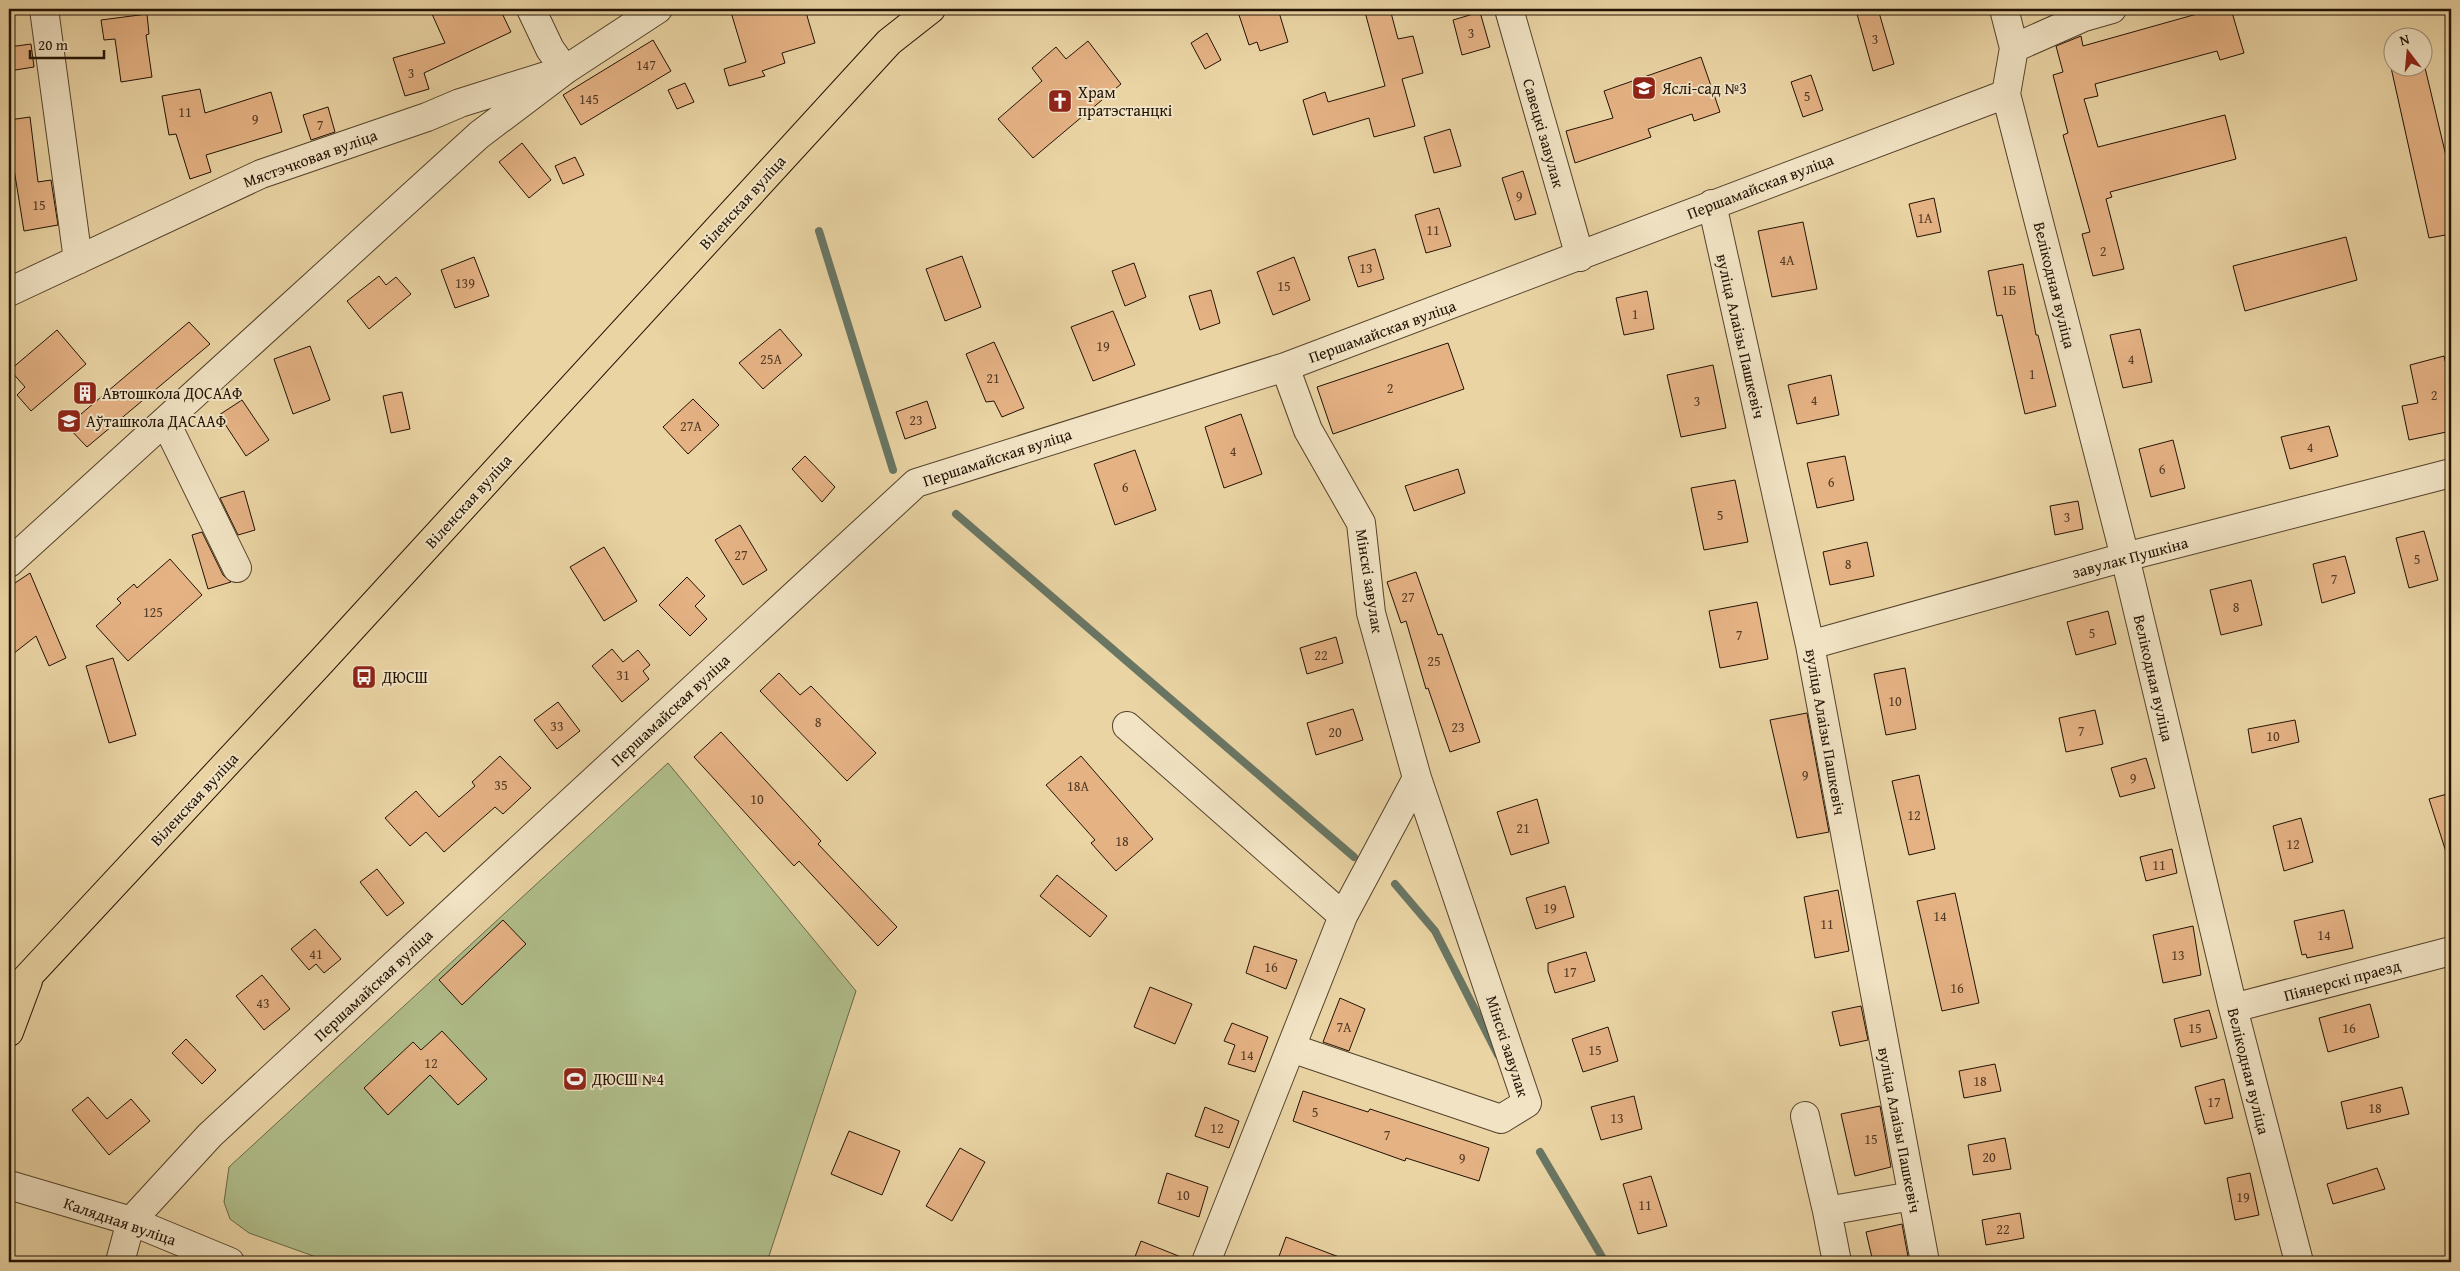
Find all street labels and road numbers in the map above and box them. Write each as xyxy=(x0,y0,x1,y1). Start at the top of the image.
street label: Савецкі завулак xyxy=(1517,76,1571,191)
street label: Мястэчковая вуліца xyxy=(240,122,381,193)
street label: Першамайская вуліца xyxy=(1683,147,1837,225)
street label: Віленская вуліца xyxy=(693,149,791,255)
street label: Велікодная вуліца xyxy=(2028,219,2082,351)
street label: вуліца Алаізы Пашкевіч xyxy=(1710,251,1772,421)
street label: Першамайская вуліца xyxy=(1305,293,1459,369)
street label: Першамайская вуліца xyxy=(919,421,1075,492)
street label: Віленская вуліца xyxy=(419,448,517,554)
street label: Мінскі завулак xyxy=(1350,527,1390,635)
street label: завулак Пушкіна xyxy=(2069,530,2191,584)
street label: Велікодная вуліца xyxy=(2128,612,2180,744)
street label: вуліца Алаізы Пашкевіч xyxy=(1800,647,1853,818)
street label: Першамайская вуліца xyxy=(605,648,735,772)
street label: Віленская вуліца xyxy=(144,747,244,851)
street label: Першамайская вуліца xyxy=(308,923,438,1047)
street label: Піянерскі праезд xyxy=(2281,953,2403,1007)
street label: Мінскі завулак xyxy=(1480,992,1536,1100)
street label: Велікодная вуліца xyxy=(2222,1005,2276,1137)
street label: вуліца Алаізы Пашкевіч xyxy=(1872,1045,1928,1215)
street label: Калядная вуліца xyxy=(61,1191,180,1252)

